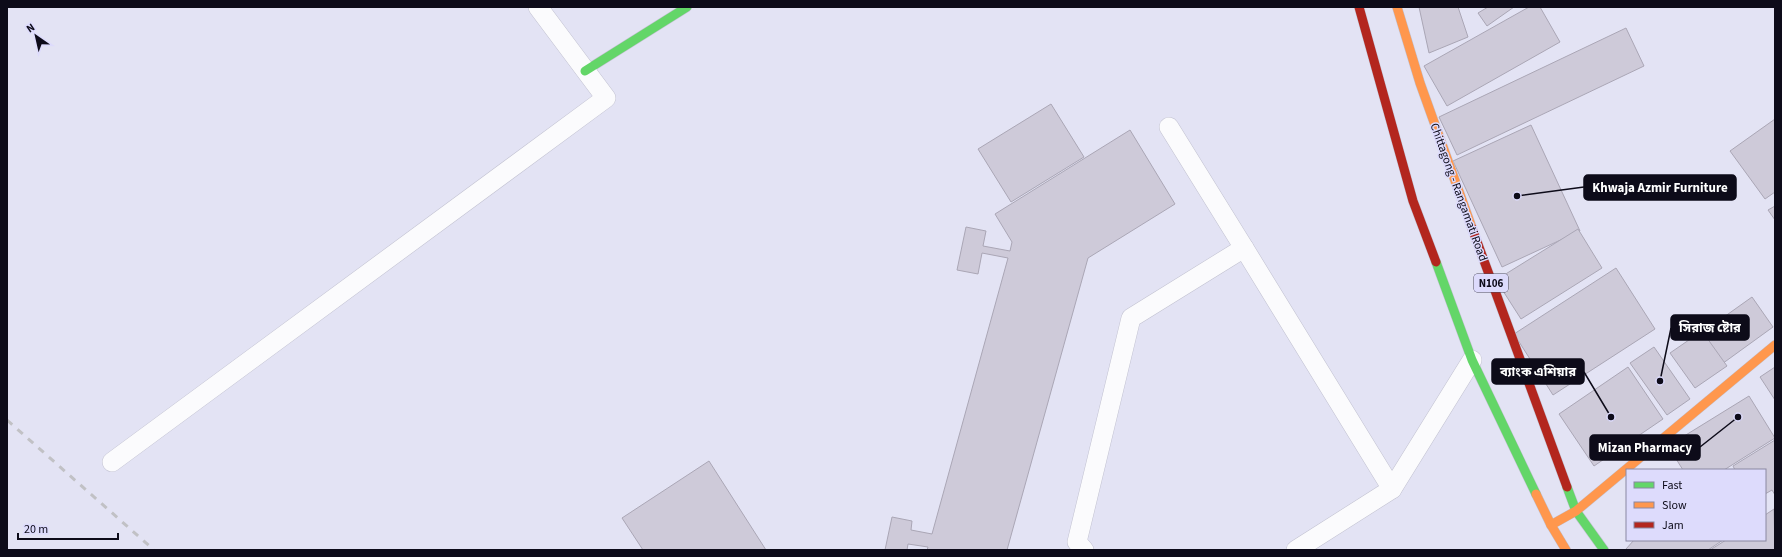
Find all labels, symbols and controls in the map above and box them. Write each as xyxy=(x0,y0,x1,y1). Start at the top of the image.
north arrow xyxy=(16,16,56,56)
text: N xyxy=(23,20,38,36)
street label: Chittagong - Rangamati Road xyxy=(1426,121,1491,264)
callout: Khwaja Azmir Furniture xyxy=(1584,175,1736,200)
text: Khwaja Azmir Furniture xyxy=(1592,179,1728,197)
road number: N106 xyxy=(1474,274,1508,292)
callout: সিরাজ ষ্টোর xyxy=(1671,315,1749,340)
text: সিরাজ ষ্টোর xyxy=(1678,319,1741,337)
callout: ব্যাংক এশিয়ার xyxy=(1492,359,1584,384)
text: ব্যাংক এশিয়ার xyxy=(1499,363,1576,381)
callout: Mizan Pharmacy xyxy=(1590,435,1700,460)
text: Mizan Pharmacy xyxy=(1598,439,1692,457)
legend xyxy=(1626,469,1766,541)
text: Fast xyxy=(1662,477,1682,494)
text: Slow xyxy=(1662,497,1687,514)
scale bar xyxy=(18,515,118,541)
text: Jam xyxy=(1662,517,1684,534)
text: 20 m xyxy=(24,521,48,538)

